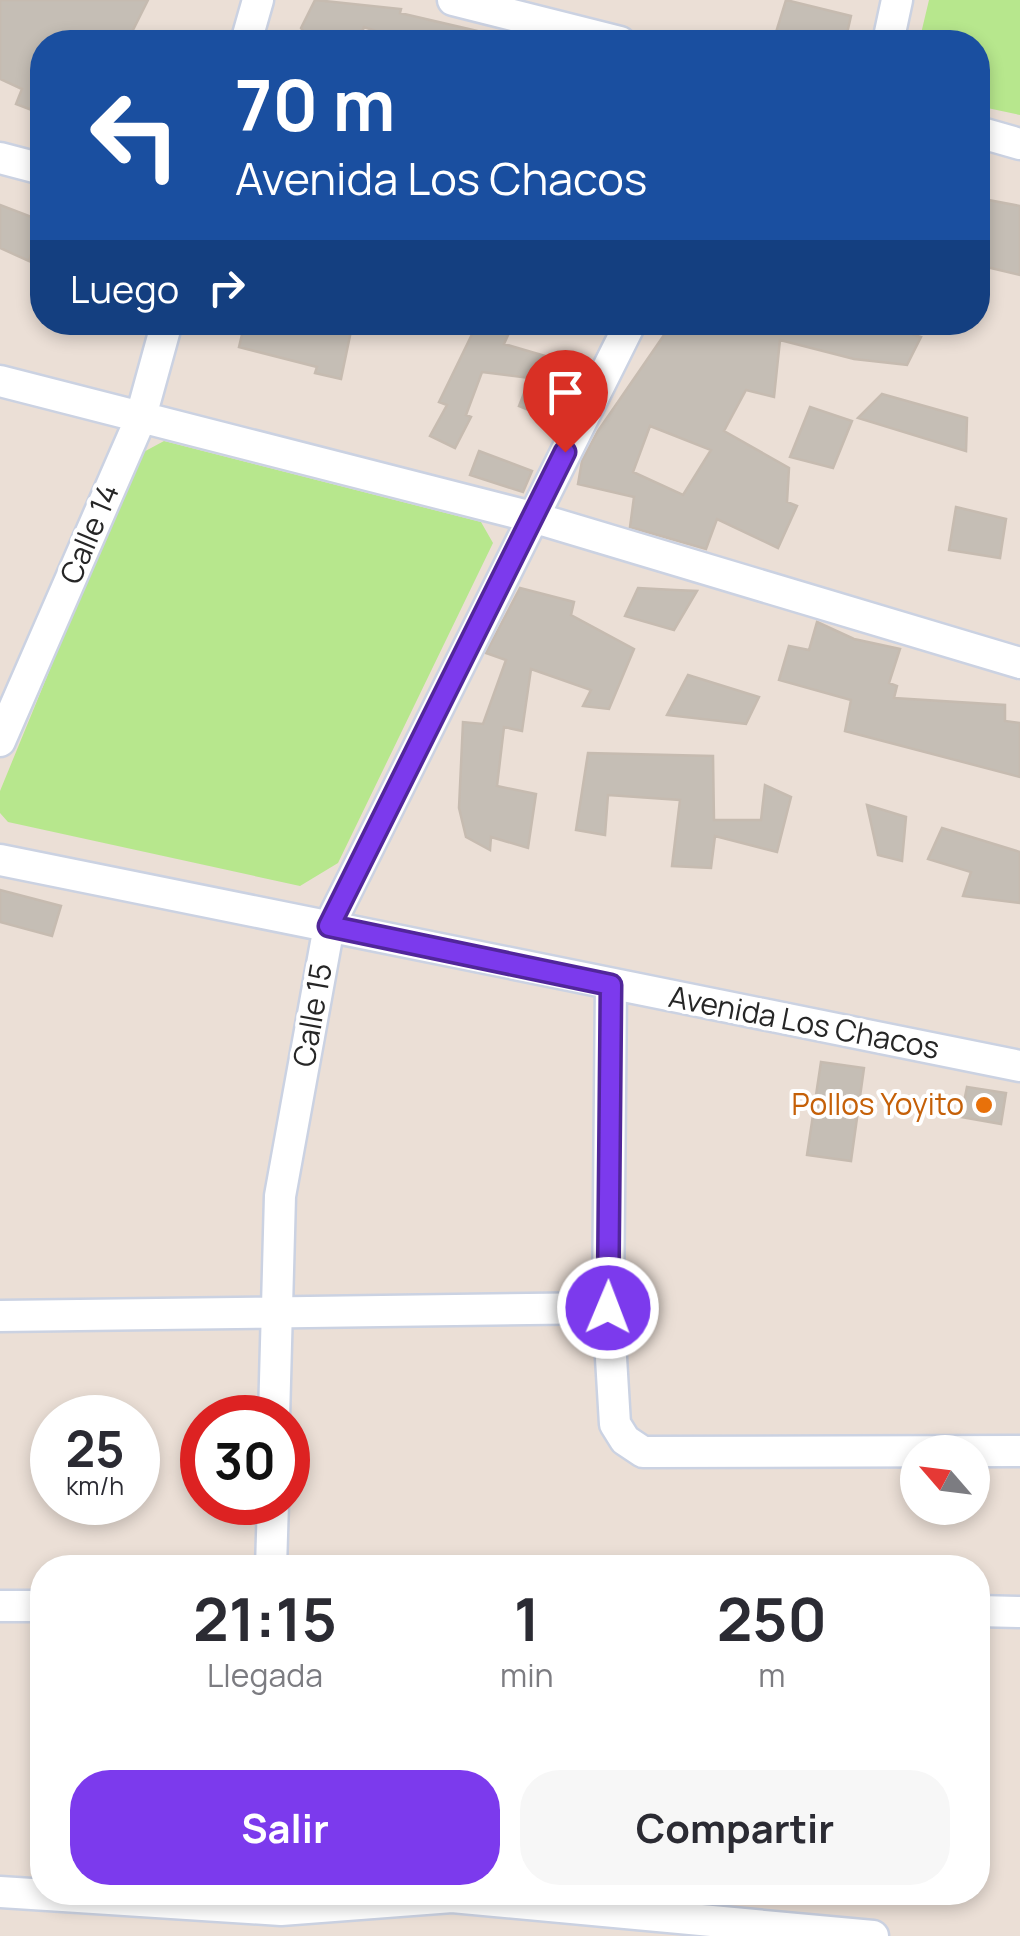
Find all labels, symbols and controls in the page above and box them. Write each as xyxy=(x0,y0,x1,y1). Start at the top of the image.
text: 70 m xyxy=(235,56,395,152)
icon: left xyxy=(70,70,200,200)
text: Avenida Los Chacos xyxy=(235,147,647,209)
icon: right xyxy=(199,260,254,315)
text: Luego xyxy=(70,262,179,314)
pin xyxy=(523,350,608,453)
icon: arrive xyxy=(538,365,593,420)
street label: Calle 14 xyxy=(49,477,128,590)
street label: Calle 15 xyxy=(282,960,341,1070)
street label: Avenida Los Chacos xyxy=(665,975,943,1068)
place label: Pollos Yoyito xyxy=(791,1083,964,1124)
marker: Pollos Yoyito xyxy=(973,1094,995,1116)
position arrow xyxy=(556,1256,660,1360)
speed limit sign: 30 xyxy=(180,1395,310,1525)
text: 25 xyxy=(65,1414,125,1482)
north arrow xyxy=(900,1435,990,1525)
map controls xyxy=(900,1435,990,1525)
text: km/h xyxy=(66,1468,124,1503)
text: 21:15 xyxy=(193,1577,337,1659)
text: 1 xyxy=(514,1577,540,1659)
text: 250 xyxy=(717,1577,827,1659)
text: Llegada xyxy=(207,1653,323,1697)
text: min xyxy=(500,1653,554,1697)
text: m xyxy=(758,1653,785,1697)
button: Salir xyxy=(70,1770,500,1885)
button: Compartir xyxy=(520,1770,950,1885)

